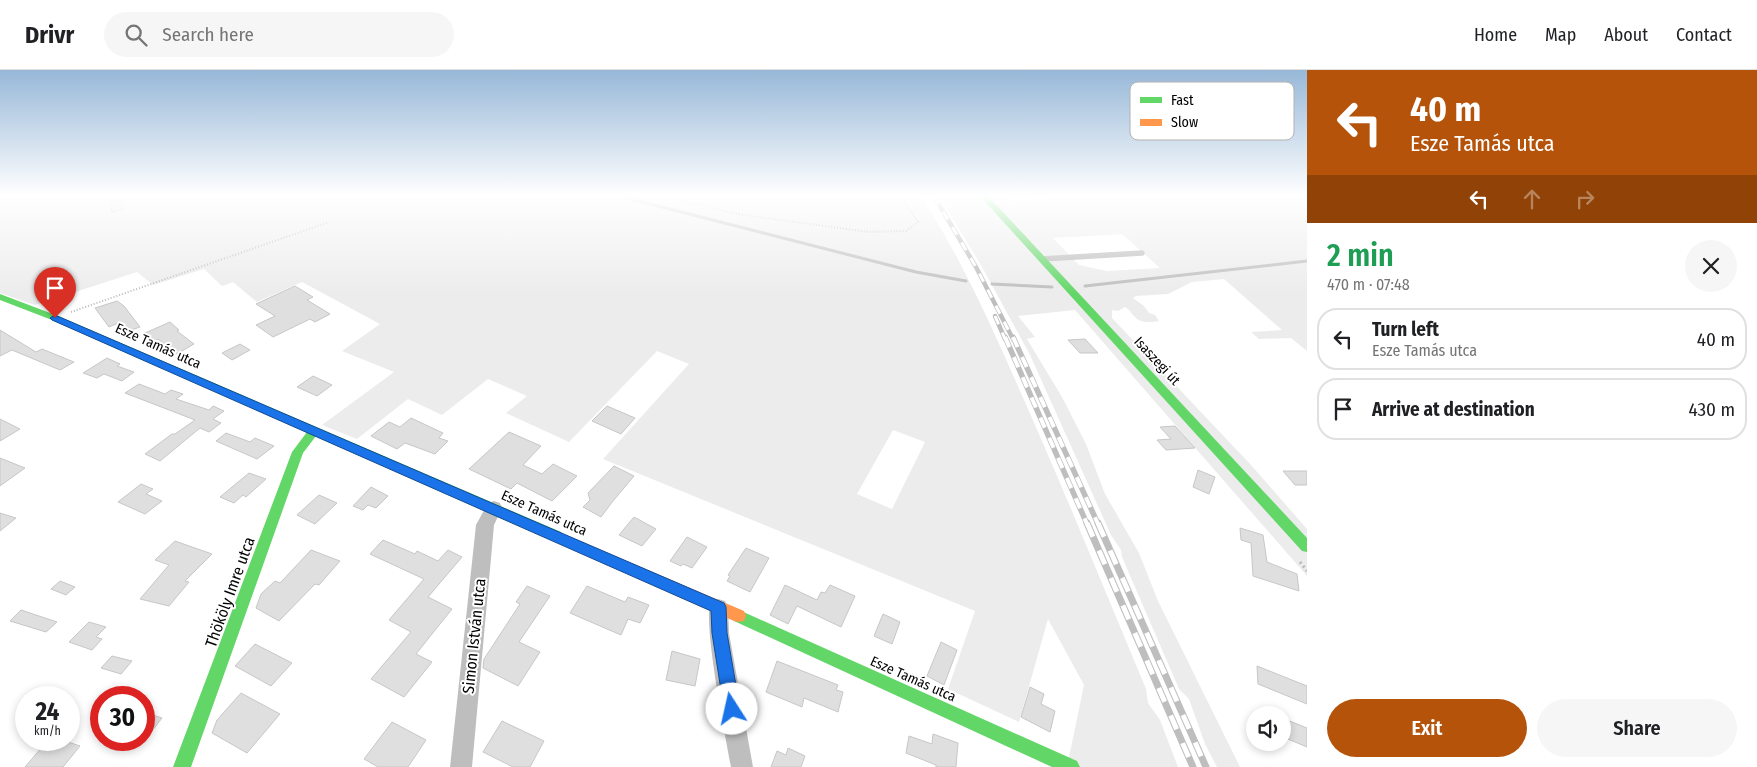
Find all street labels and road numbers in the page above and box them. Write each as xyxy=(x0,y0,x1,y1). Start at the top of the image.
street label: Esze Tamás utca xyxy=(113,320,204,373)
street label: Isaszegi út xyxy=(1130,333,1184,389)
street label: Esze Tamás utca xyxy=(499,487,590,540)
street label: Thököly Imre utca xyxy=(201,534,259,650)
street label: Simon István utca xyxy=(458,577,490,695)
street label: Esze Tamás utca xyxy=(868,653,959,706)

